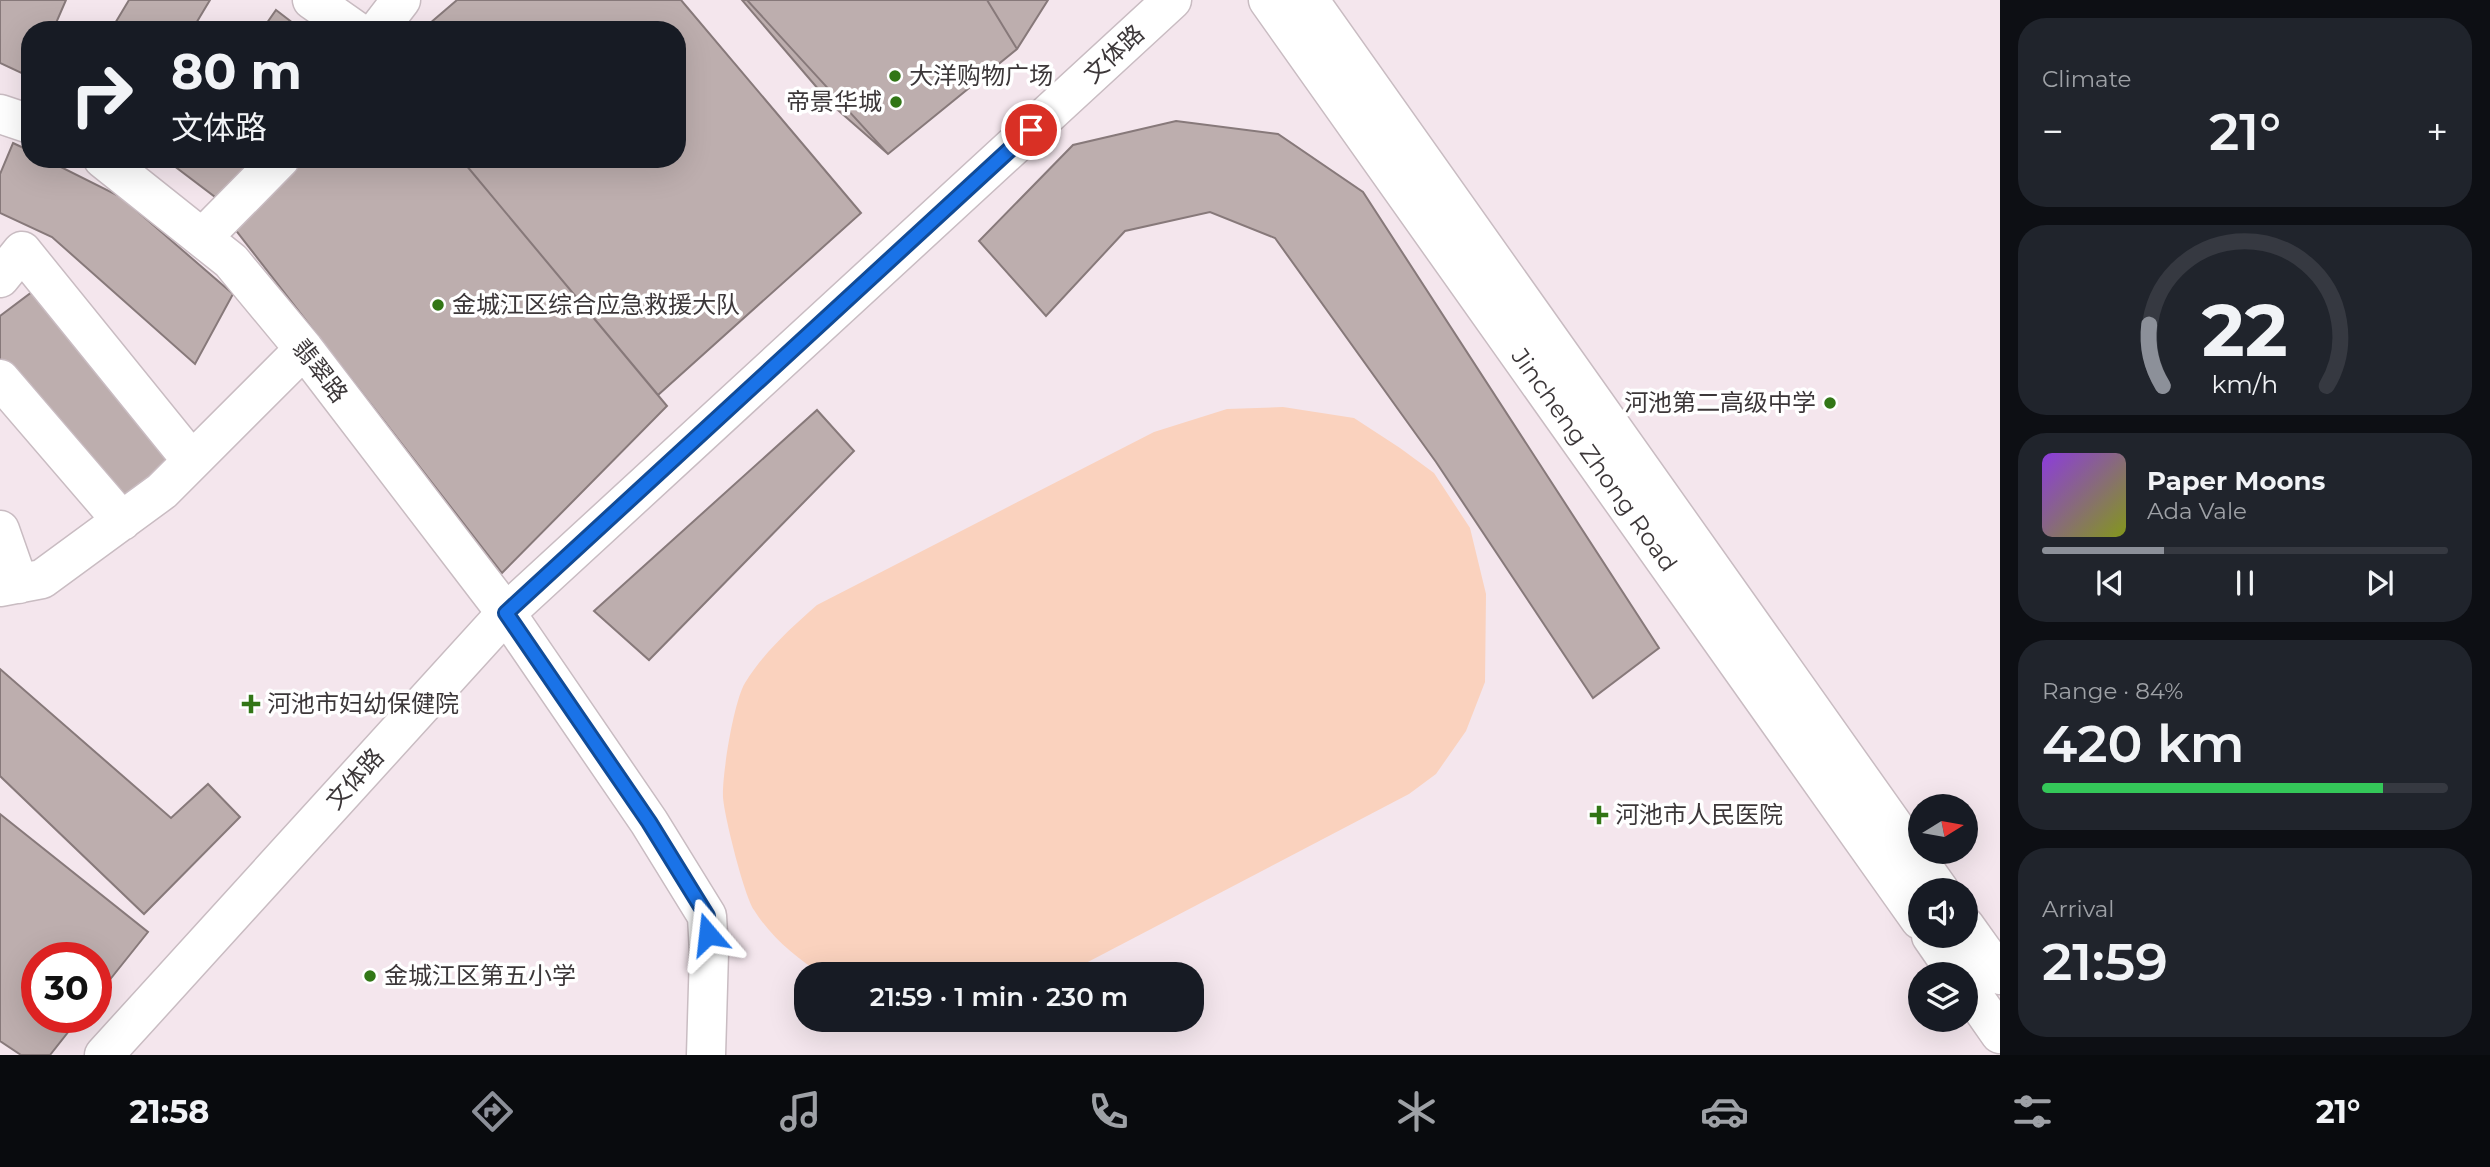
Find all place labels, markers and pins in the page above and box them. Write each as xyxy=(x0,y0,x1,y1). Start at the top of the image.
place label: 大洋购物广场 xyxy=(909,61,1053,90)
marker: 大洋购物广场 xyxy=(887,68,903,84)
place label: 帝景华城 xyxy=(786,87,882,116)
marker: 帝景华城 xyxy=(888,94,904,110)
pin xyxy=(1001,100,1061,160)
place label: 金城江区综合应急救援大队 xyxy=(452,290,740,319)
marker: 金城江区综合应急救援大队 xyxy=(430,297,446,313)
place label: 河池第二高级中学 xyxy=(1624,388,1816,417)
marker: 河池第二高级中学 xyxy=(1822,395,1838,411)
place label: 河池市妇幼保健院 xyxy=(267,689,459,718)
marker: 河池市妇幼保健院 xyxy=(241,694,261,714)
place label: 河池市人民医院 xyxy=(1615,800,1783,829)
marker: 河池市人民医院 xyxy=(1589,805,1609,825)
place label: 金城江区第五小学 xyxy=(384,961,576,990)
marker: 金城江区第五小学 xyxy=(362,968,378,984)

